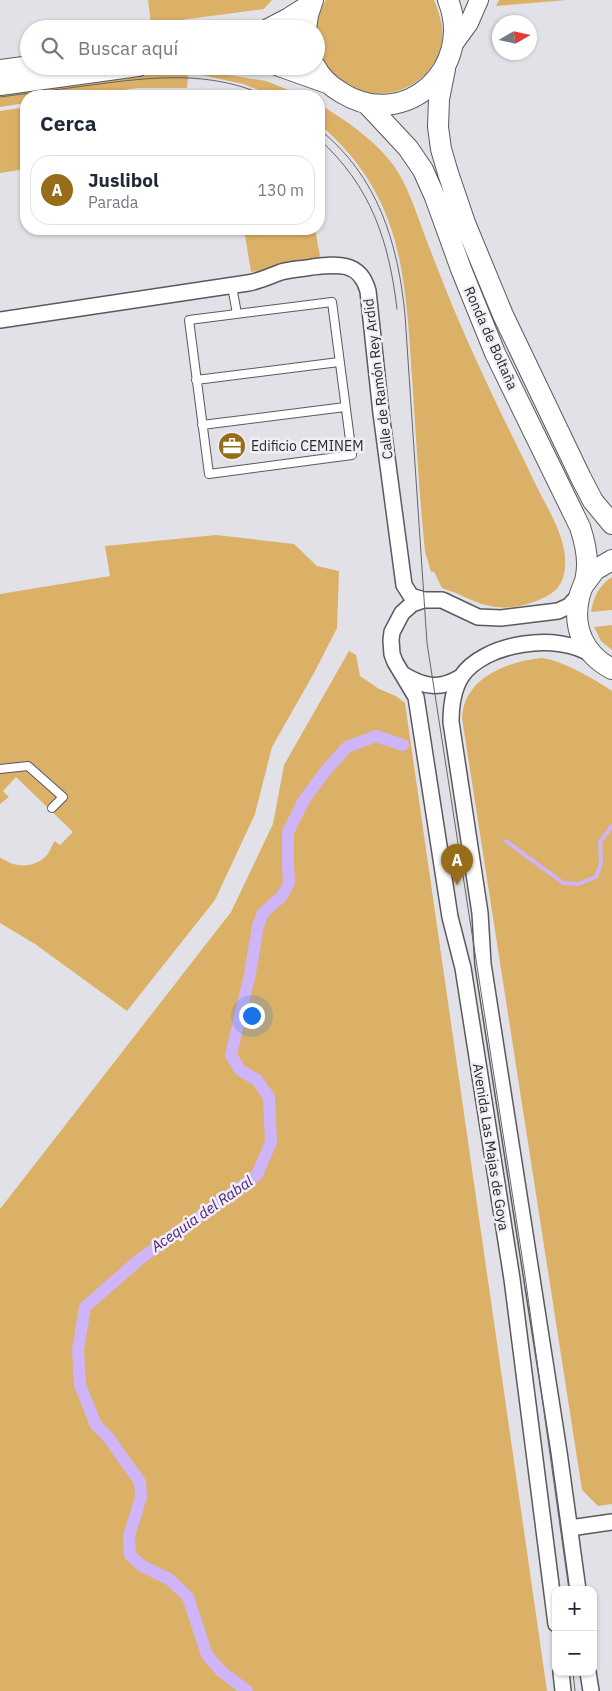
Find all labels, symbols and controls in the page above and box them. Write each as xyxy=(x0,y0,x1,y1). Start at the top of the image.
north arrow xyxy=(492,15,537,60)
search box xyxy=(20,20,325,75)
icon: search xyxy=(38,34,66,62)
text: Buscar aquí xyxy=(78,36,178,60)
text: Cerca xyxy=(40,109,97,137)
text: Juslibol xyxy=(88,168,159,192)
text: A xyxy=(52,180,62,200)
text: 130 m xyxy=(257,180,304,200)
text: Parada xyxy=(88,192,138,212)
street label: Ronda de Boltaña xyxy=(460,284,522,393)
street label: Calle de Ramón Rey Ardid xyxy=(359,298,397,460)
office icon: Edificio CEMINEM xyxy=(217,431,247,461)
place label: Edificio CEMINEM xyxy=(251,437,364,455)
pin: A xyxy=(441,844,473,885)
your location xyxy=(239,1003,265,1029)
street label: Avenida Las Majas de Goya xyxy=(469,1062,513,1232)
water label: Acequia del Rabal xyxy=(146,1171,256,1256)
map controls xyxy=(552,1586,597,1676)
button: + xyxy=(552,1586,597,1631)
button: − xyxy=(552,1631,597,1676)

